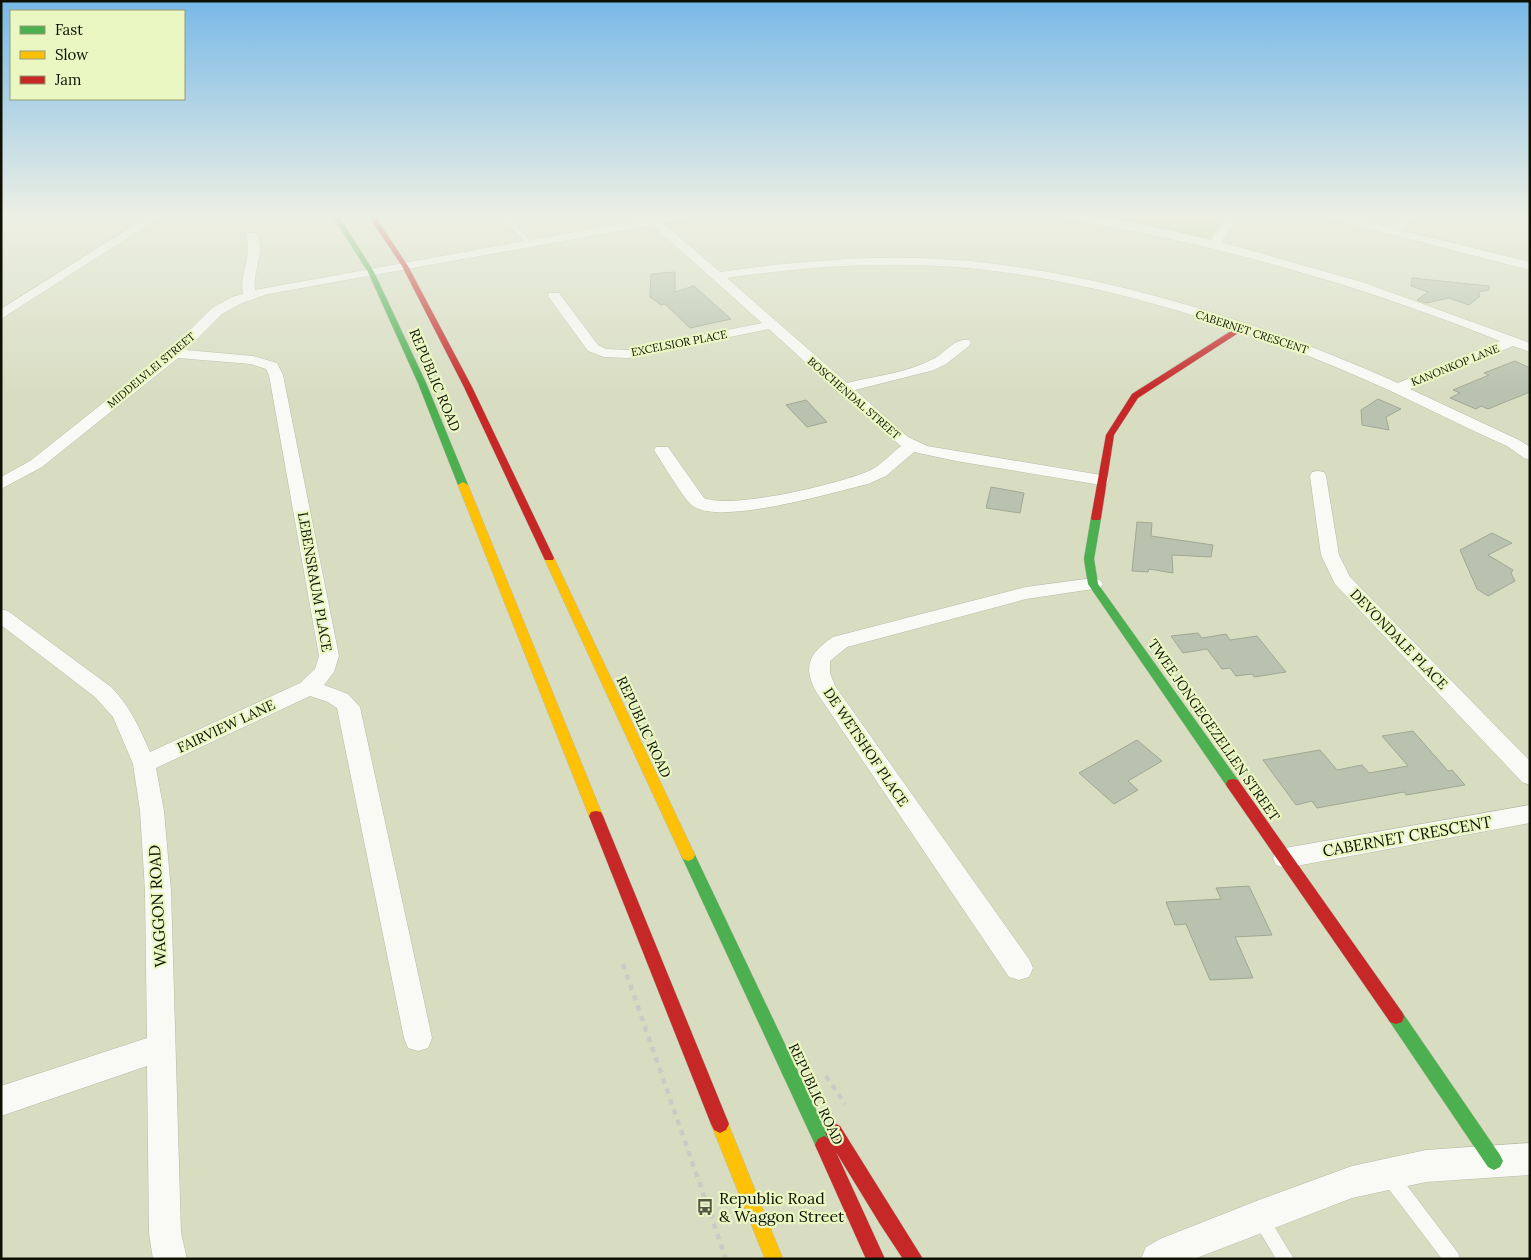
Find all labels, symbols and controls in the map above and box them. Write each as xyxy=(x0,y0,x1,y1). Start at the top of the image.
legend xyxy=(10,10,185,100)
text: Fast xyxy=(55,20,83,39)
text: Slow xyxy=(55,45,88,64)
text: Jam xyxy=(54,70,82,89)
street label: CABERNET CRESCENT xyxy=(1194,307,1310,357)
street label: REPUBLIC ROAD xyxy=(405,326,465,434)
street label: EXCELSIOR PLACE xyxy=(630,327,728,359)
street label: MIDDELVLEI STREET xyxy=(104,329,198,411)
street label: KANONKOP LANE xyxy=(1409,341,1501,389)
street label: BOSCHENDAL STREET xyxy=(805,354,903,442)
street label: LEBENSRAUM PLACE xyxy=(294,511,336,654)
street label: DEVONDALE PLACE xyxy=(1346,585,1452,693)
street label: TWEE JONGEGEZELLEN STREET xyxy=(1144,636,1284,824)
street label: REPUBLIC ROAD xyxy=(613,673,675,781)
street label: DE WETSHOF PLACE xyxy=(820,684,913,810)
street label: FAIRVIEW LANE xyxy=(174,695,278,757)
street label: CABERNET CRESCENT xyxy=(1321,811,1493,861)
street label: WAGGON ROAD xyxy=(144,844,170,968)
street label: REPUBLIC ROAD xyxy=(785,1040,847,1148)
place label: Republic Road & Waggon Street xyxy=(719,1188,845,1226)
bus stop icon: Republic Road & Waggon Street xyxy=(695,1197,715,1217)

